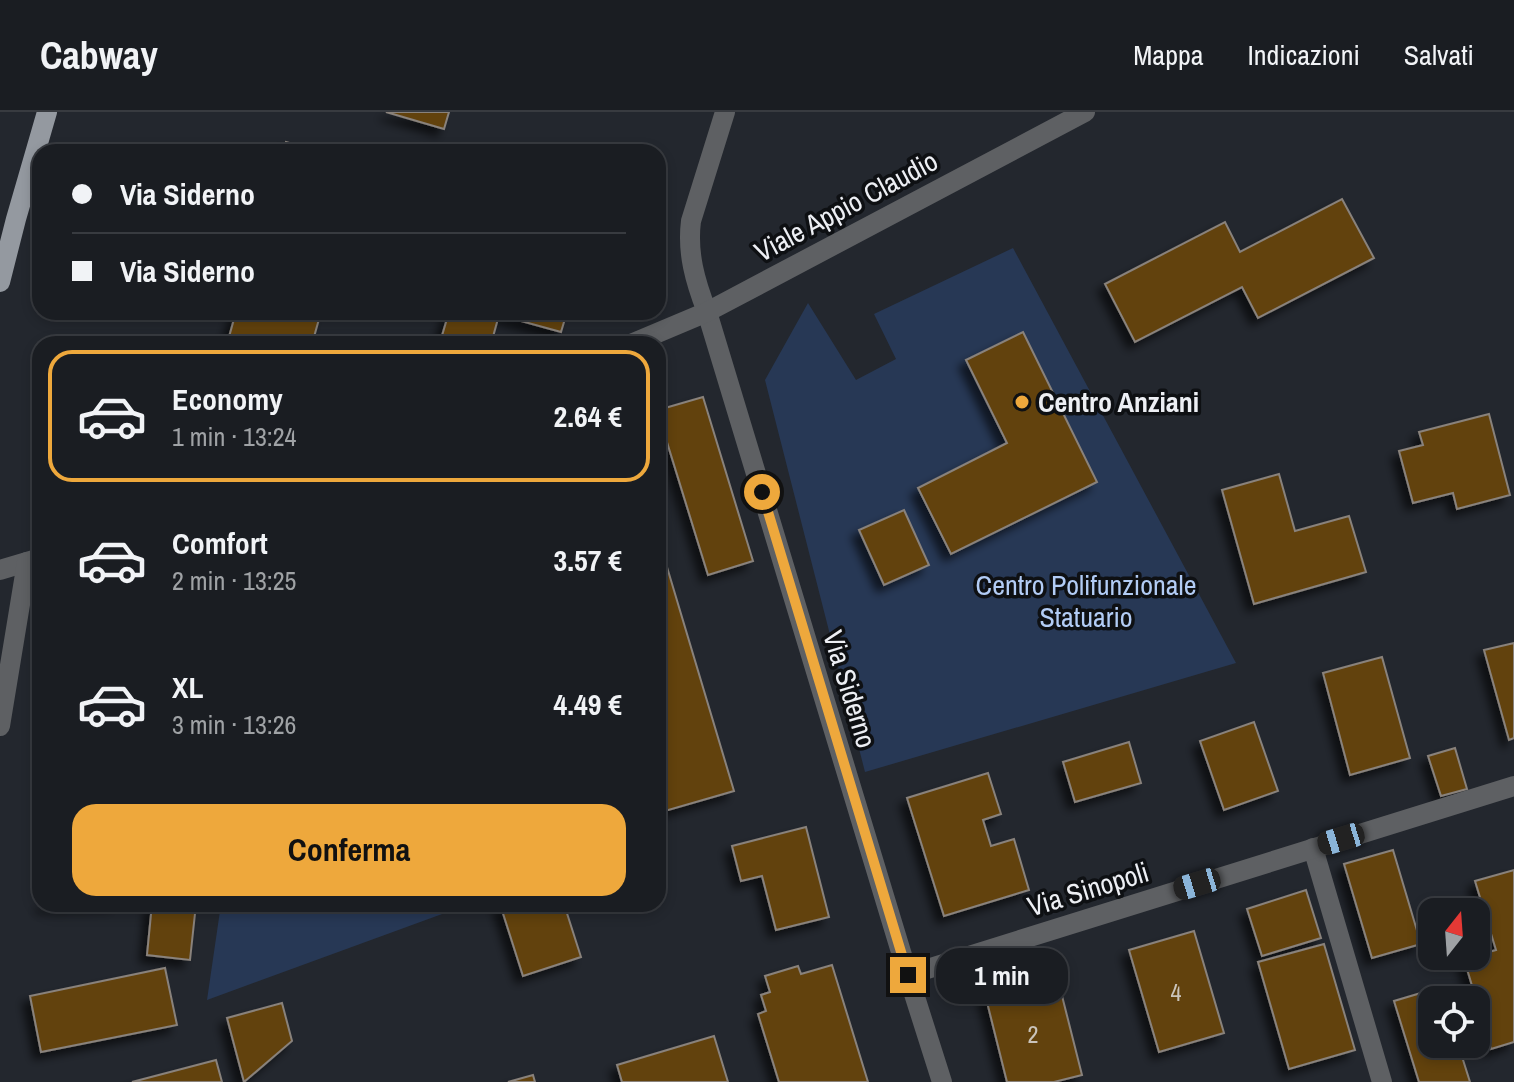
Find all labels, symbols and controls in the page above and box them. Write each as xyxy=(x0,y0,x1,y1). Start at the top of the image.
text: Cabway xyxy=(40,30,158,81)
text: Mappa xyxy=(1133,36,1203,74)
text: Indicazioni xyxy=(1247,36,1360,74)
text: Salvati xyxy=(1404,36,1474,74)
street label: Viale Appio Claudio xyxy=(748,142,944,270)
text: Via Siderno xyxy=(120,174,255,214)
text: Via Siderno xyxy=(120,251,255,291)
text: Economy xyxy=(172,379,283,419)
icon: car xyxy=(76,380,148,452)
place label: Centro Anziani xyxy=(1038,383,1199,421)
marker: Centro Anziani xyxy=(1013,393,1031,411)
text: 2.64 € xyxy=(554,396,622,436)
text: 1 min · 13:24 xyxy=(172,419,296,454)
route start xyxy=(744,474,780,510)
text: Comfort xyxy=(172,523,268,563)
icon: car xyxy=(76,524,148,596)
text: 3.57 € xyxy=(554,540,622,580)
text: 2 min · 13:25 xyxy=(172,563,296,598)
park label: Centro Polifunzionale Statuario xyxy=(976,566,1196,636)
street label: Via Siderno xyxy=(814,626,886,752)
text: XL xyxy=(172,667,203,707)
icon: car xyxy=(76,668,148,740)
text: 4.49 € xyxy=(554,684,622,724)
text: 3 min · 13:26 xyxy=(172,707,296,742)
button: Conferma xyxy=(72,804,626,896)
car xyxy=(1315,821,1367,857)
street label: Via Sinopoli xyxy=(1023,853,1153,925)
car xyxy=(1171,866,1223,902)
north arrow xyxy=(1418,898,1490,970)
map controls xyxy=(1418,898,1490,1058)
callout: 1 min xyxy=(936,947,1068,1003)
route end xyxy=(890,957,926,993)
text: 1 min xyxy=(974,958,1030,993)
house number: 4 xyxy=(1171,976,1182,1008)
button: locate xyxy=(1418,986,1490,1058)
house number: 2 xyxy=(1028,1018,1038,1050)

